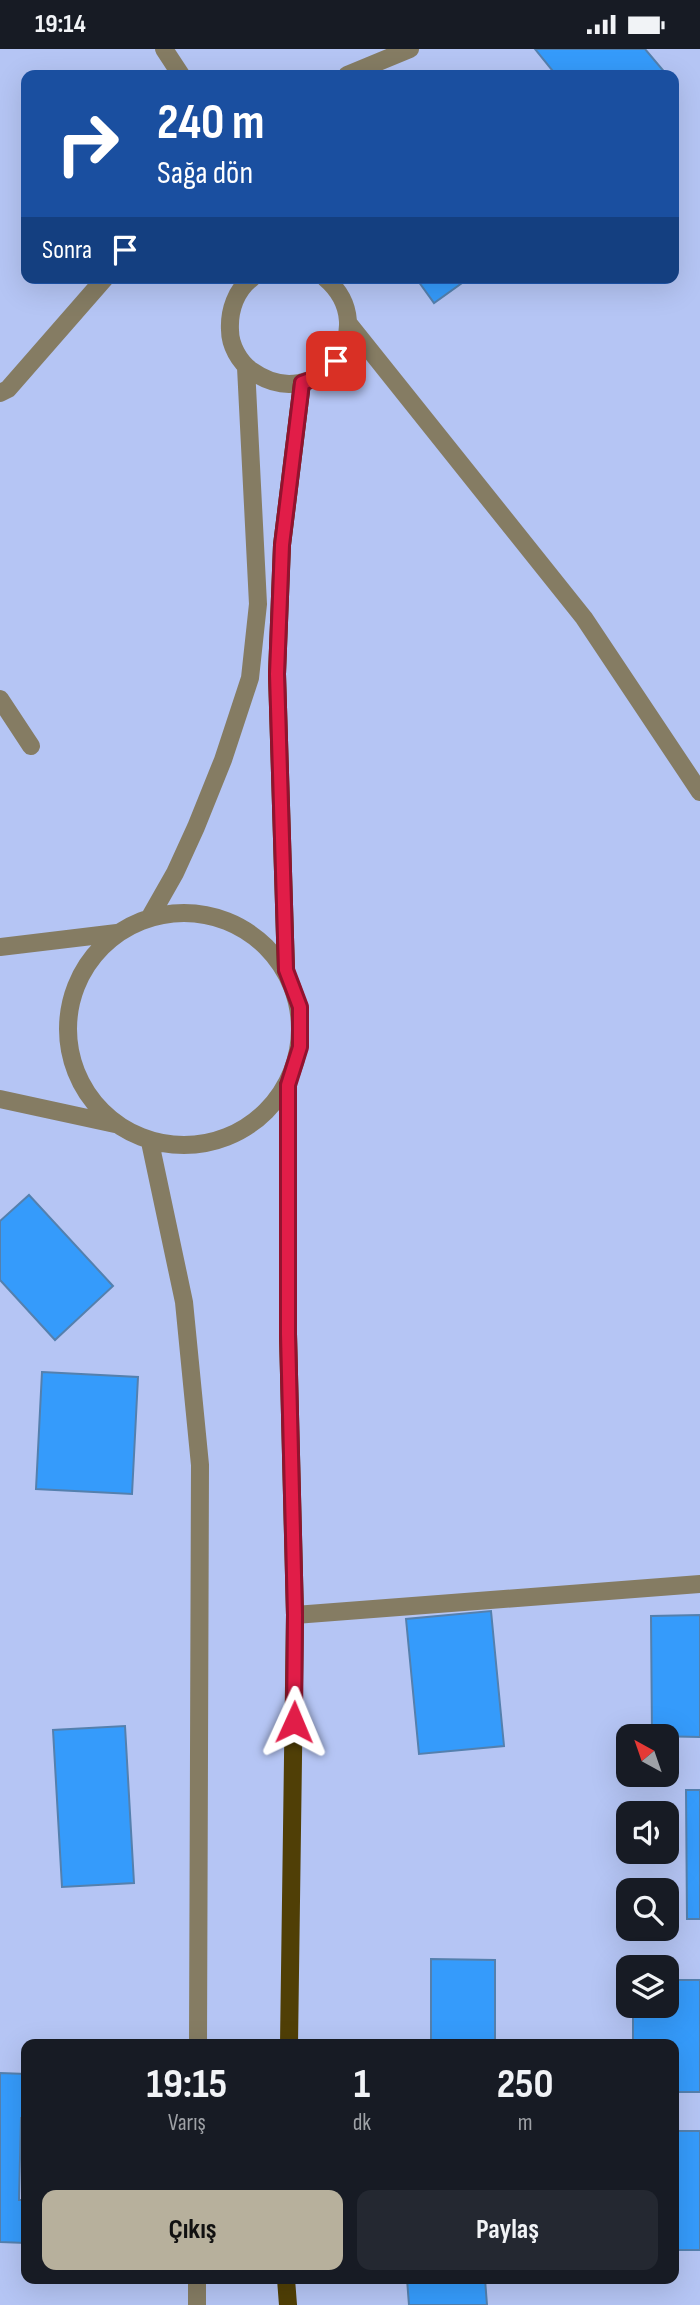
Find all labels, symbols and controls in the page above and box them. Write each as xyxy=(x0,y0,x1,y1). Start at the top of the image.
text: 19:14 xyxy=(35,9,86,40)
text: 240 m xyxy=(157,94,265,153)
icon: right xyxy=(42,98,133,189)
text: Sağa dön xyxy=(157,154,253,193)
icon: arrive xyxy=(106,231,144,269)
text: Sonra xyxy=(42,235,92,266)
pin xyxy=(306,331,366,391)
icon: arrive xyxy=(317,342,355,380)
position arrow xyxy=(257,1685,331,1759)
north arrow xyxy=(616,1724,679,1787)
map controls xyxy=(616,1724,679,2018)
button: sound xyxy=(616,1801,679,1864)
button: search xyxy=(616,1878,679,1941)
button: layers xyxy=(616,1955,679,2018)
text: 19:15 xyxy=(147,2059,227,2110)
text: 1 xyxy=(354,2059,370,2110)
text: 250 xyxy=(497,2059,553,2110)
text: Varış xyxy=(168,2109,206,2137)
text: dk xyxy=(353,2109,371,2137)
text: m xyxy=(518,2109,532,2137)
button: Çıkış xyxy=(42,2190,343,2270)
button: Paylaş xyxy=(357,2190,658,2270)

